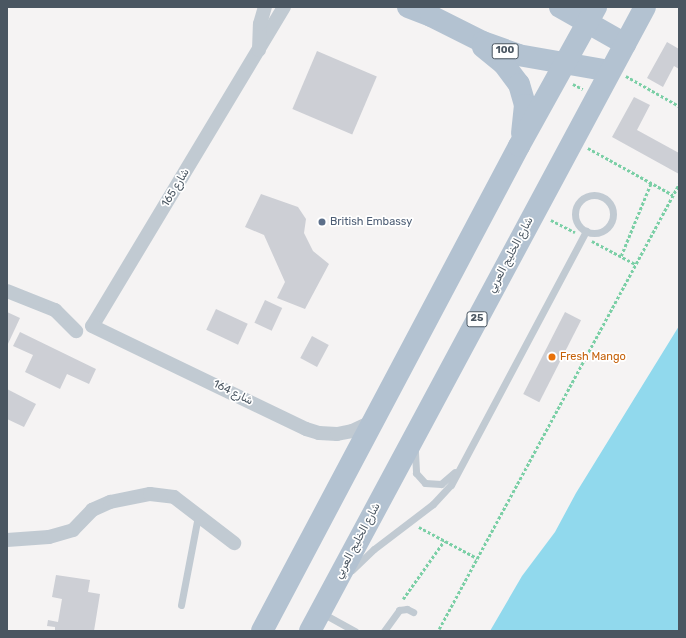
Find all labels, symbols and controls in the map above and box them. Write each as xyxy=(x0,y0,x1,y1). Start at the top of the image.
road number: 100 xyxy=(491,43,519,59)
street label: شارع 165 xyxy=(159,166,193,210)
place label: British Embassy xyxy=(330,215,412,229)
street label: شارع الخليج العربي xyxy=(485,215,537,295)
marker: British Embassy xyxy=(317,217,327,227)
road number: 25 xyxy=(466,311,488,327)
place label: Fresh Mango xyxy=(560,350,626,364)
marker: Fresh Mango xyxy=(547,352,557,362)
street label: شارع 164 xyxy=(211,378,255,408)
street label: شارع الخليج العربي xyxy=(332,501,384,581)

